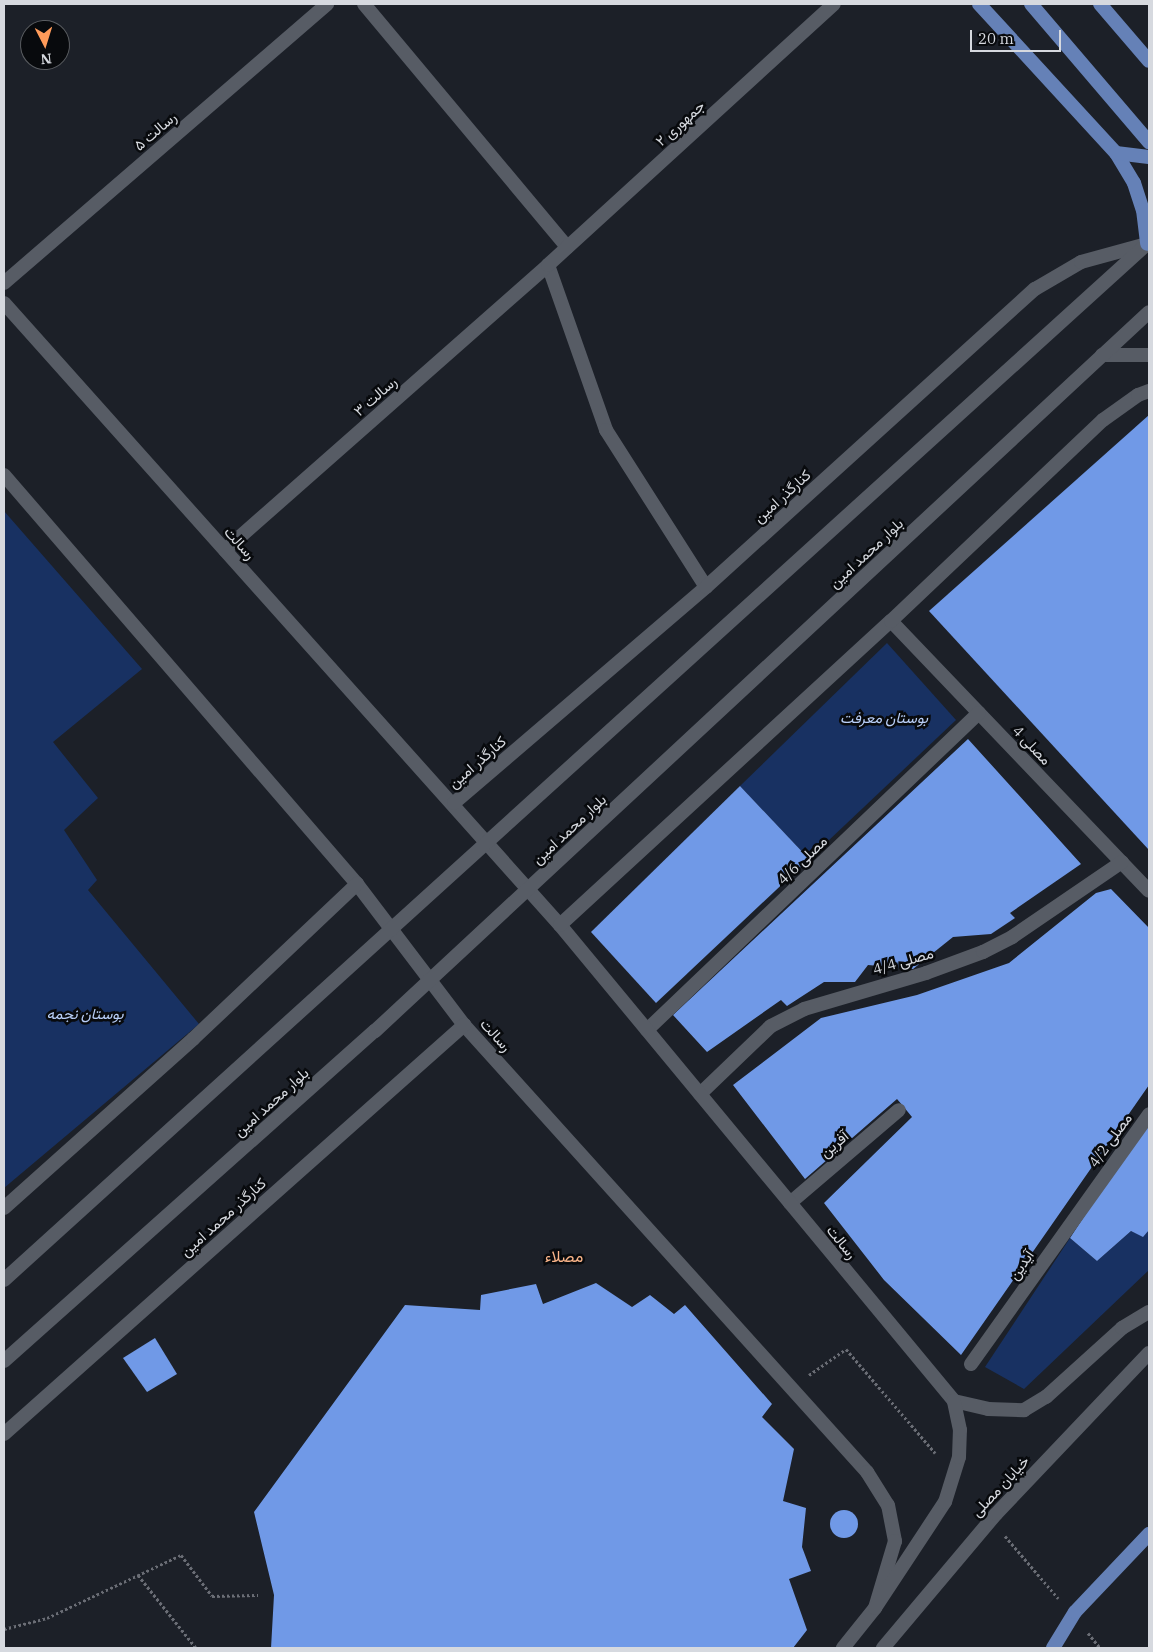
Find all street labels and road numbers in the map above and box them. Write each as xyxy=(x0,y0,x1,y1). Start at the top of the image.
street label: جمهوری ۲ xyxy=(652,96,708,150)
street label: رسالت ۵ xyxy=(130,108,180,154)
street label: رسالت ۳ xyxy=(350,372,400,420)
street label: کنارگذر امین xyxy=(750,466,814,526)
street label: بلوار محمد امین xyxy=(825,514,907,592)
street label: رسالت xyxy=(221,523,259,563)
street label: مصلی 4 xyxy=(1009,722,1055,768)
street label: کنارگذر امین xyxy=(444,732,510,792)
street label: بلوار محمد امین xyxy=(528,790,610,868)
street label: مصلی 4/6 xyxy=(773,832,831,888)
street label: مصلی 4/4 xyxy=(871,944,935,978)
street label: رسالت xyxy=(477,1015,515,1055)
street label: بلوار محمد امین xyxy=(230,1064,312,1140)
street label: مصلی 4/2 xyxy=(1084,1109,1136,1171)
street label: آفرین xyxy=(816,1127,852,1161)
street label: کنارگذر محمد امین xyxy=(176,1174,270,1260)
street label: رسالت xyxy=(823,1222,861,1262)
street label: آیدین xyxy=(1004,1247,1038,1283)
street label: خیابان مصلی xyxy=(967,1452,1033,1520)

